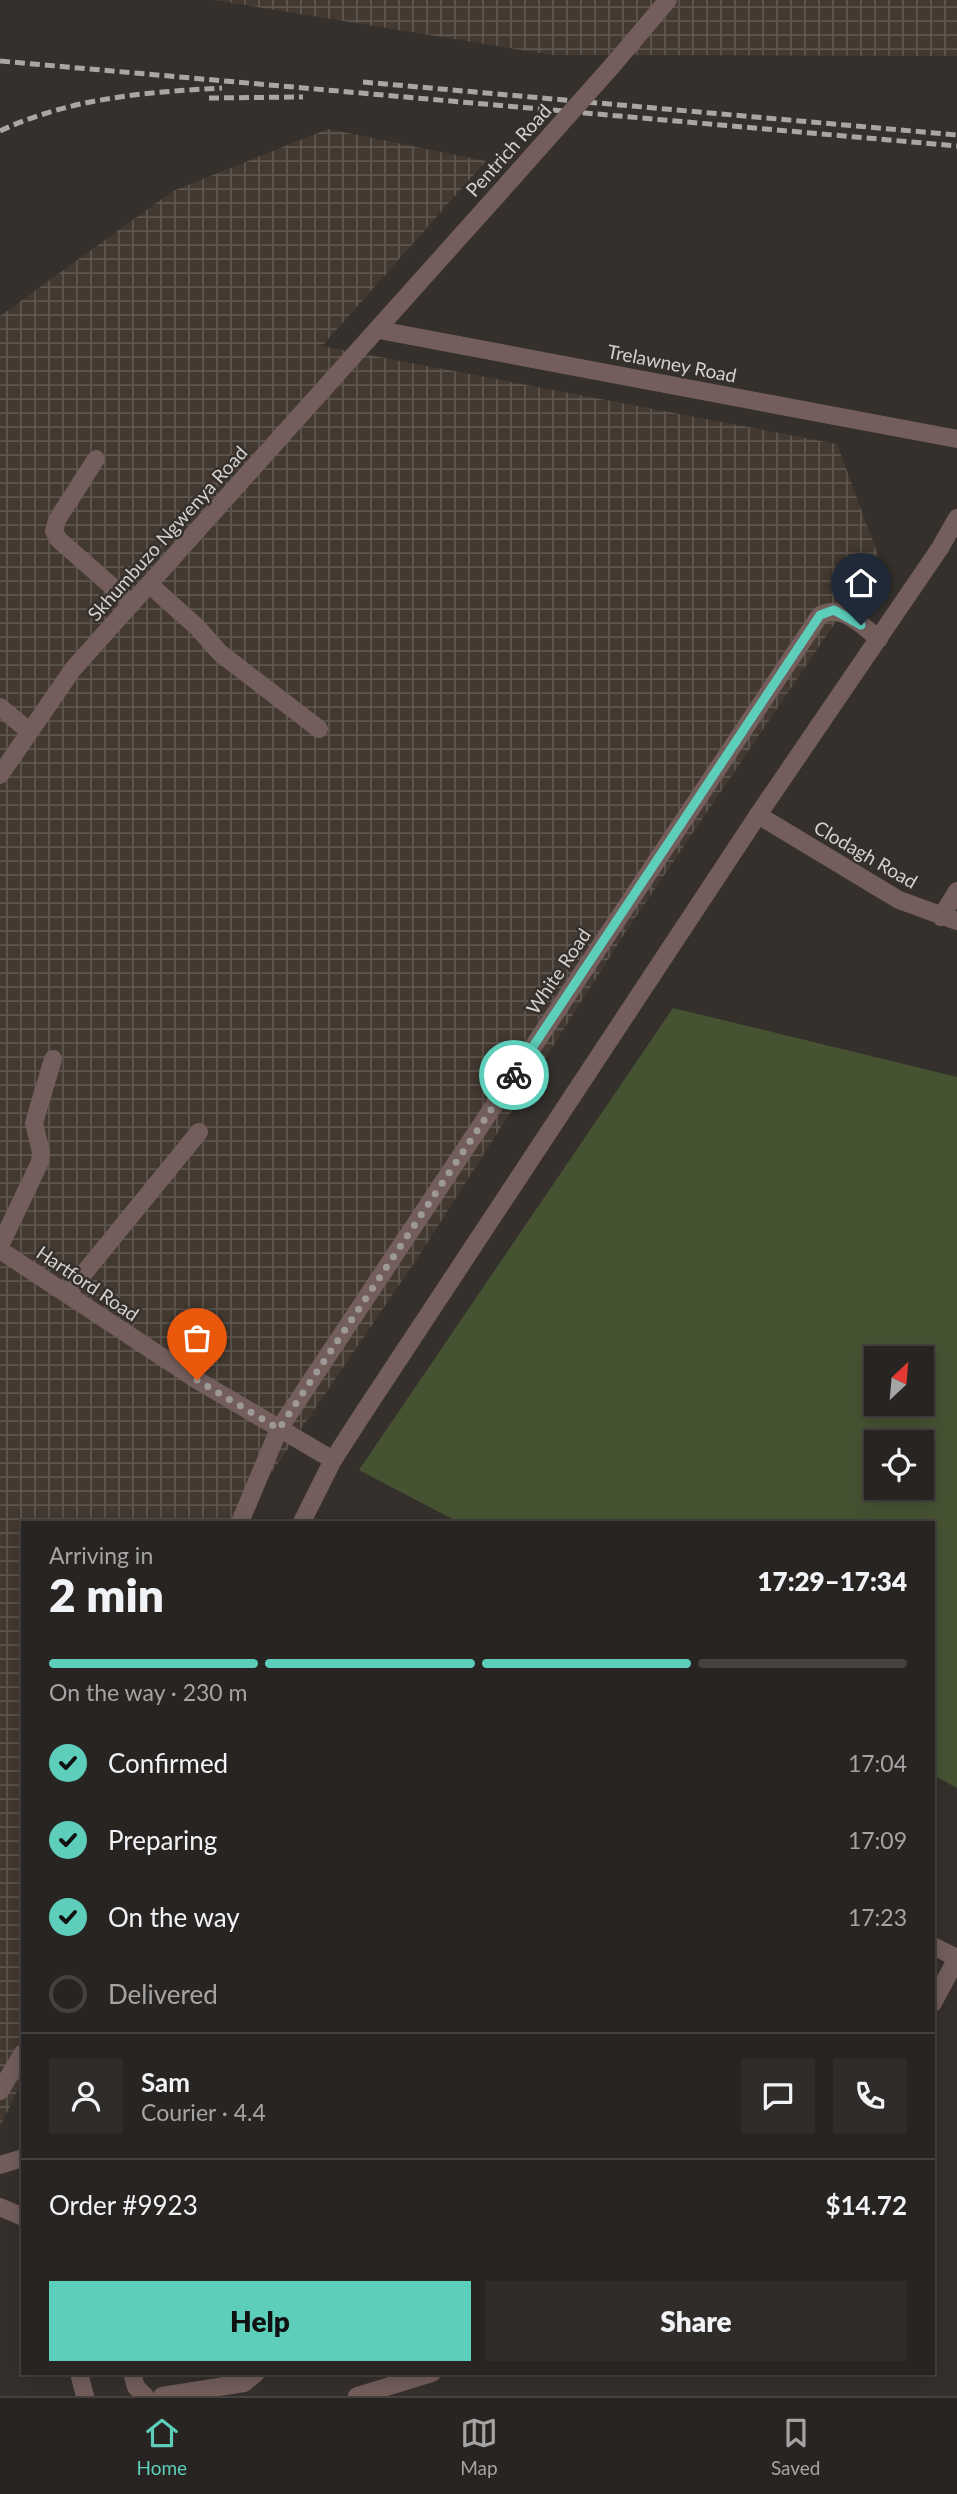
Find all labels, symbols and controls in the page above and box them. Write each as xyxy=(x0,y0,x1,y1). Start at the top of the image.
street label: Pentrich Road xyxy=(461,99,555,201)
street label: Trelawney Road xyxy=(605,339,739,387)
street label: Skhumbuzo Ngwenya Road xyxy=(82,441,252,625)
pin xyxy=(831,553,891,625)
icon: home xyxy=(842,564,880,602)
street label: Clodagh Road xyxy=(810,815,922,893)
street label: White Road xyxy=(521,924,595,1018)
courier xyxy=(479,1040,549,1110)
icon: bike xyxy=(495,1056,533,1094)
street label: Hartford Road xyxy=(33,1240,143,1326)
pin xyxy=(167,1308,227,1380)
icon: bag xyxy=(178,1319,216,1357)
north arrow xyxy=(864,1346,934,1416)
map controls xyxy=(864,1346,934,1500)
button: locate xyxy=(864,1430,934,1500)
text: Arriving in xyxy=(49,1541,153,1569)
text: 17:29–17:34 xyxy=(757,1565,907,1597)
text: 2 min xyxy=(49,1567,164,1622)
text: On the way · 230 m xyxy=(49,1678,248,1706)
icon: check xyxy=(49,1744,87,1782)
text: Confirmed xyxy=(108,1747,228,1779)
text: 17:04 xyxy=(848,1749,907,1777)
icon: check xyxy=(49,1821,87,1859)
text: Preparing xyxy=(108,1824,217,1856)
text: 17:09 xyxy=(848,1826,907,1854)
icon: check xyxy=(49,1898,87,1936)
text: On the way xyxy=(108,1901,240,1933)
text: 17:23 xyxy=(848,1903,907,1931)
text: Delivered xyxy=(108,1978,218,2010)
button: person xyxy=(49,2059,123,2133)
button: chat xyxy=(741,2059,815,2133)
button: phone xyxy=(833,2059,907,2133)
text: Sam xyxy=(141,2066,190,2098)
text: Courier · 4.4 xyxy=(141,2098,266,2126)
text: Order #9923 xyxy=(49,2189,198,2221)
text: $14.72 xyxy=(825,2189,907,2221)
button: Help xyxy=(49,2281,471,2361)
button: Share xyxy=(485,2281,907,2361)
tab: Home xyxy=(136,2414,187,2479)
tab: Map xyxy=(460,2414,498,2479)
tab: Saved xyxy=(771,2414,821,2479)

